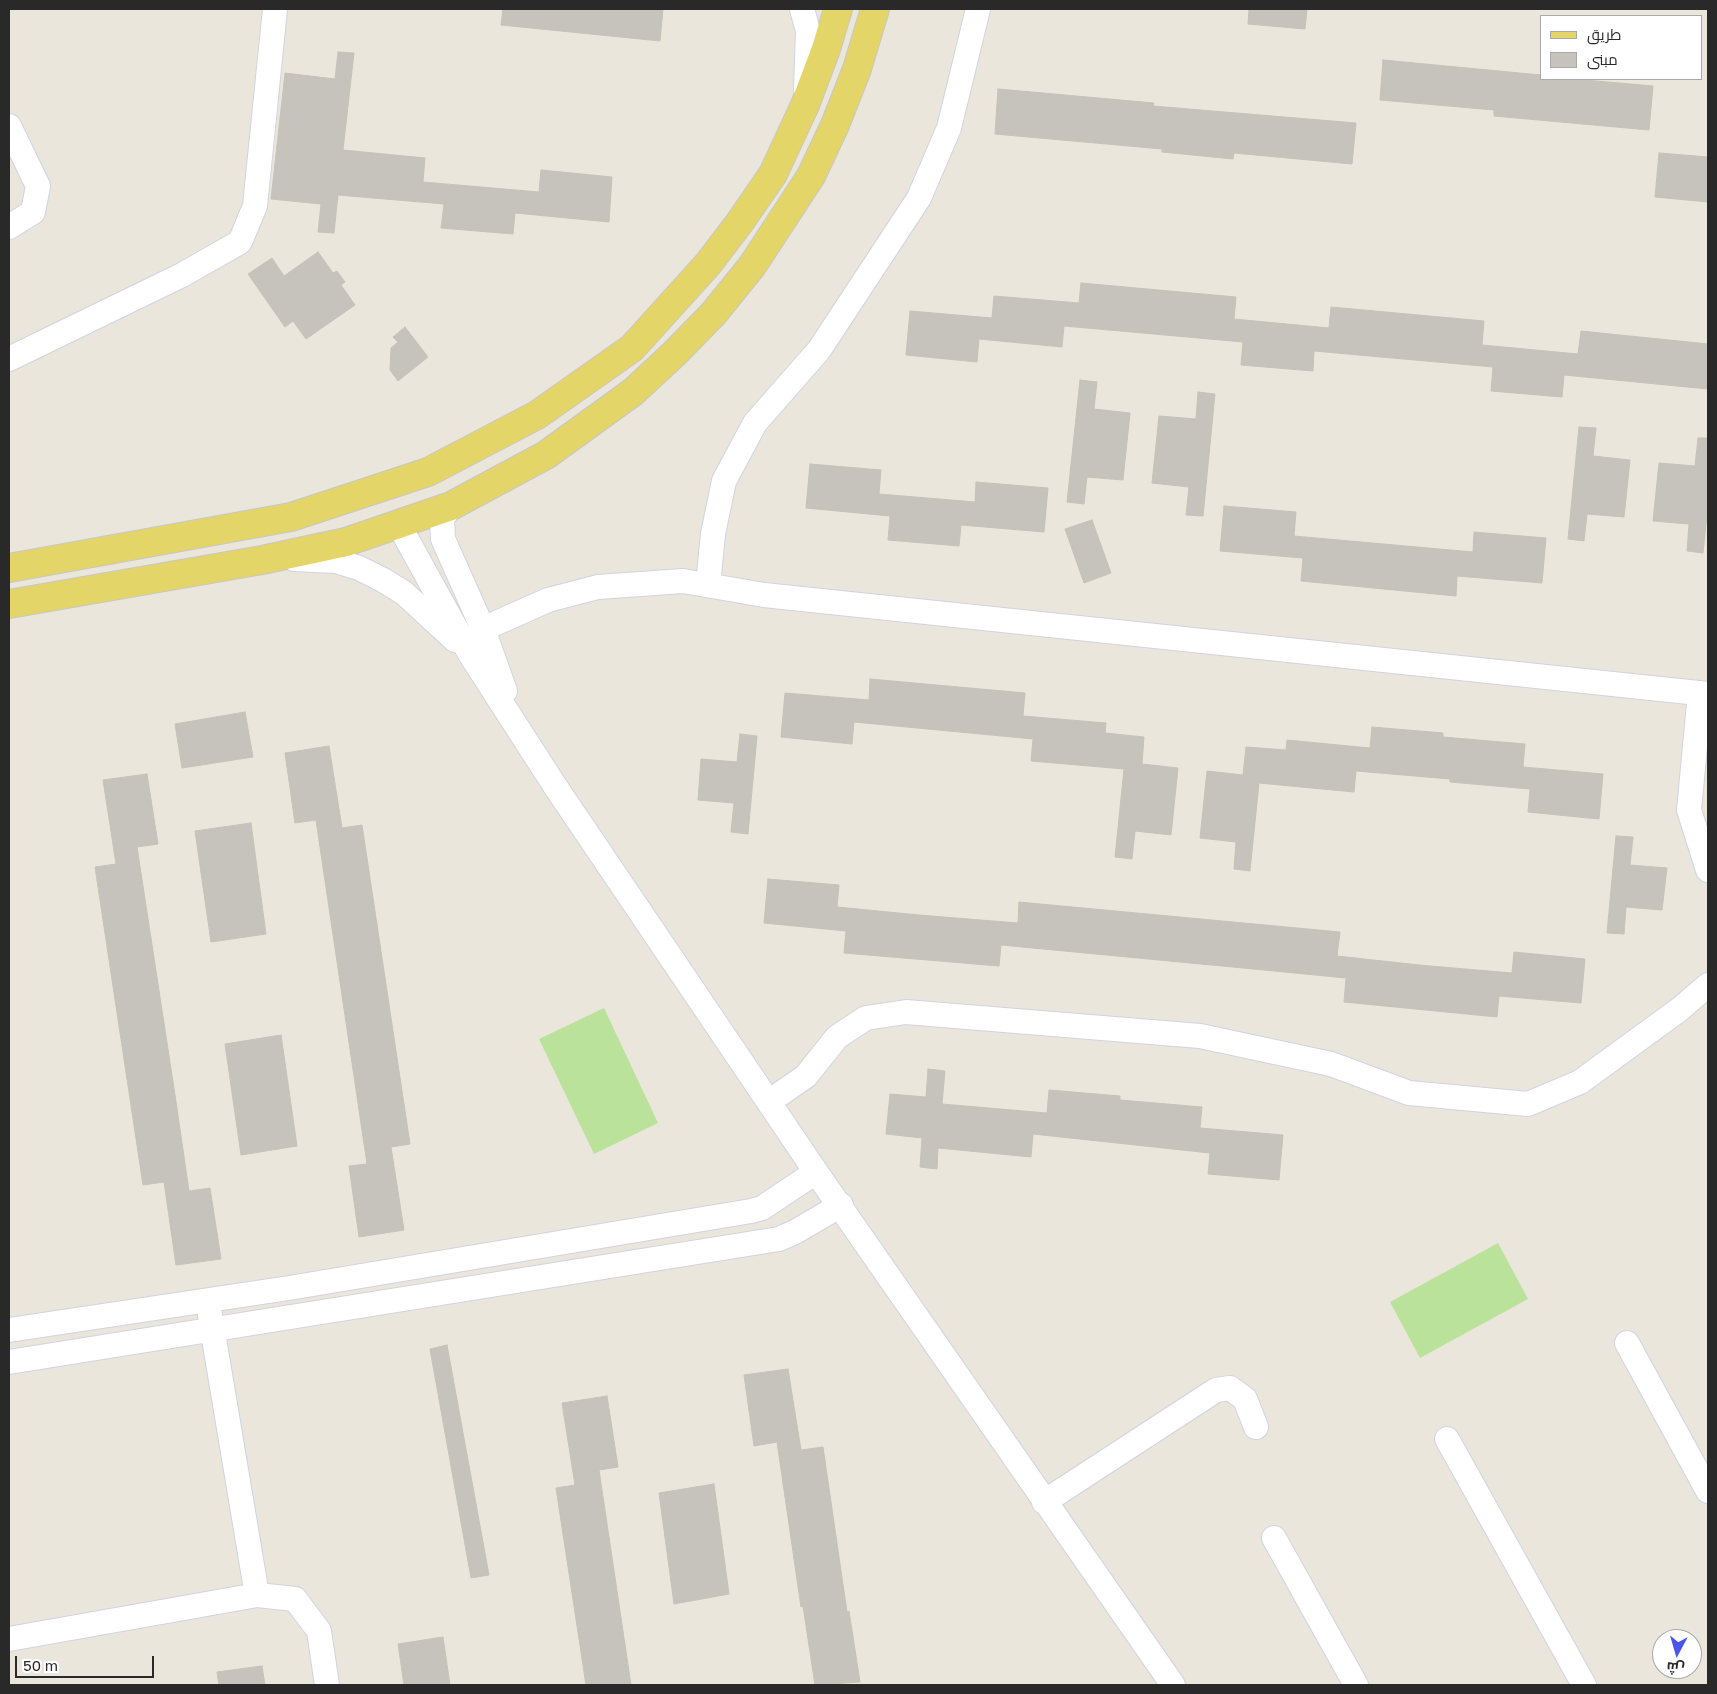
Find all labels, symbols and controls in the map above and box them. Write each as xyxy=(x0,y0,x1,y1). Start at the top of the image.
legend xyxy=(1540,15,1702,80)
text: طريق xyxy=(1587,25,1621,43)
text: مبنى xyxy=(1587,50,1618,68)
north arrow xyxy=(1652,1629,1702,1679)
scale bar xyxy=(18,1646,156,1678)
text: 50 m xyxy=(23,1656,58,1674)
text: ش xyxy=(1666,1659,1685,1678)

